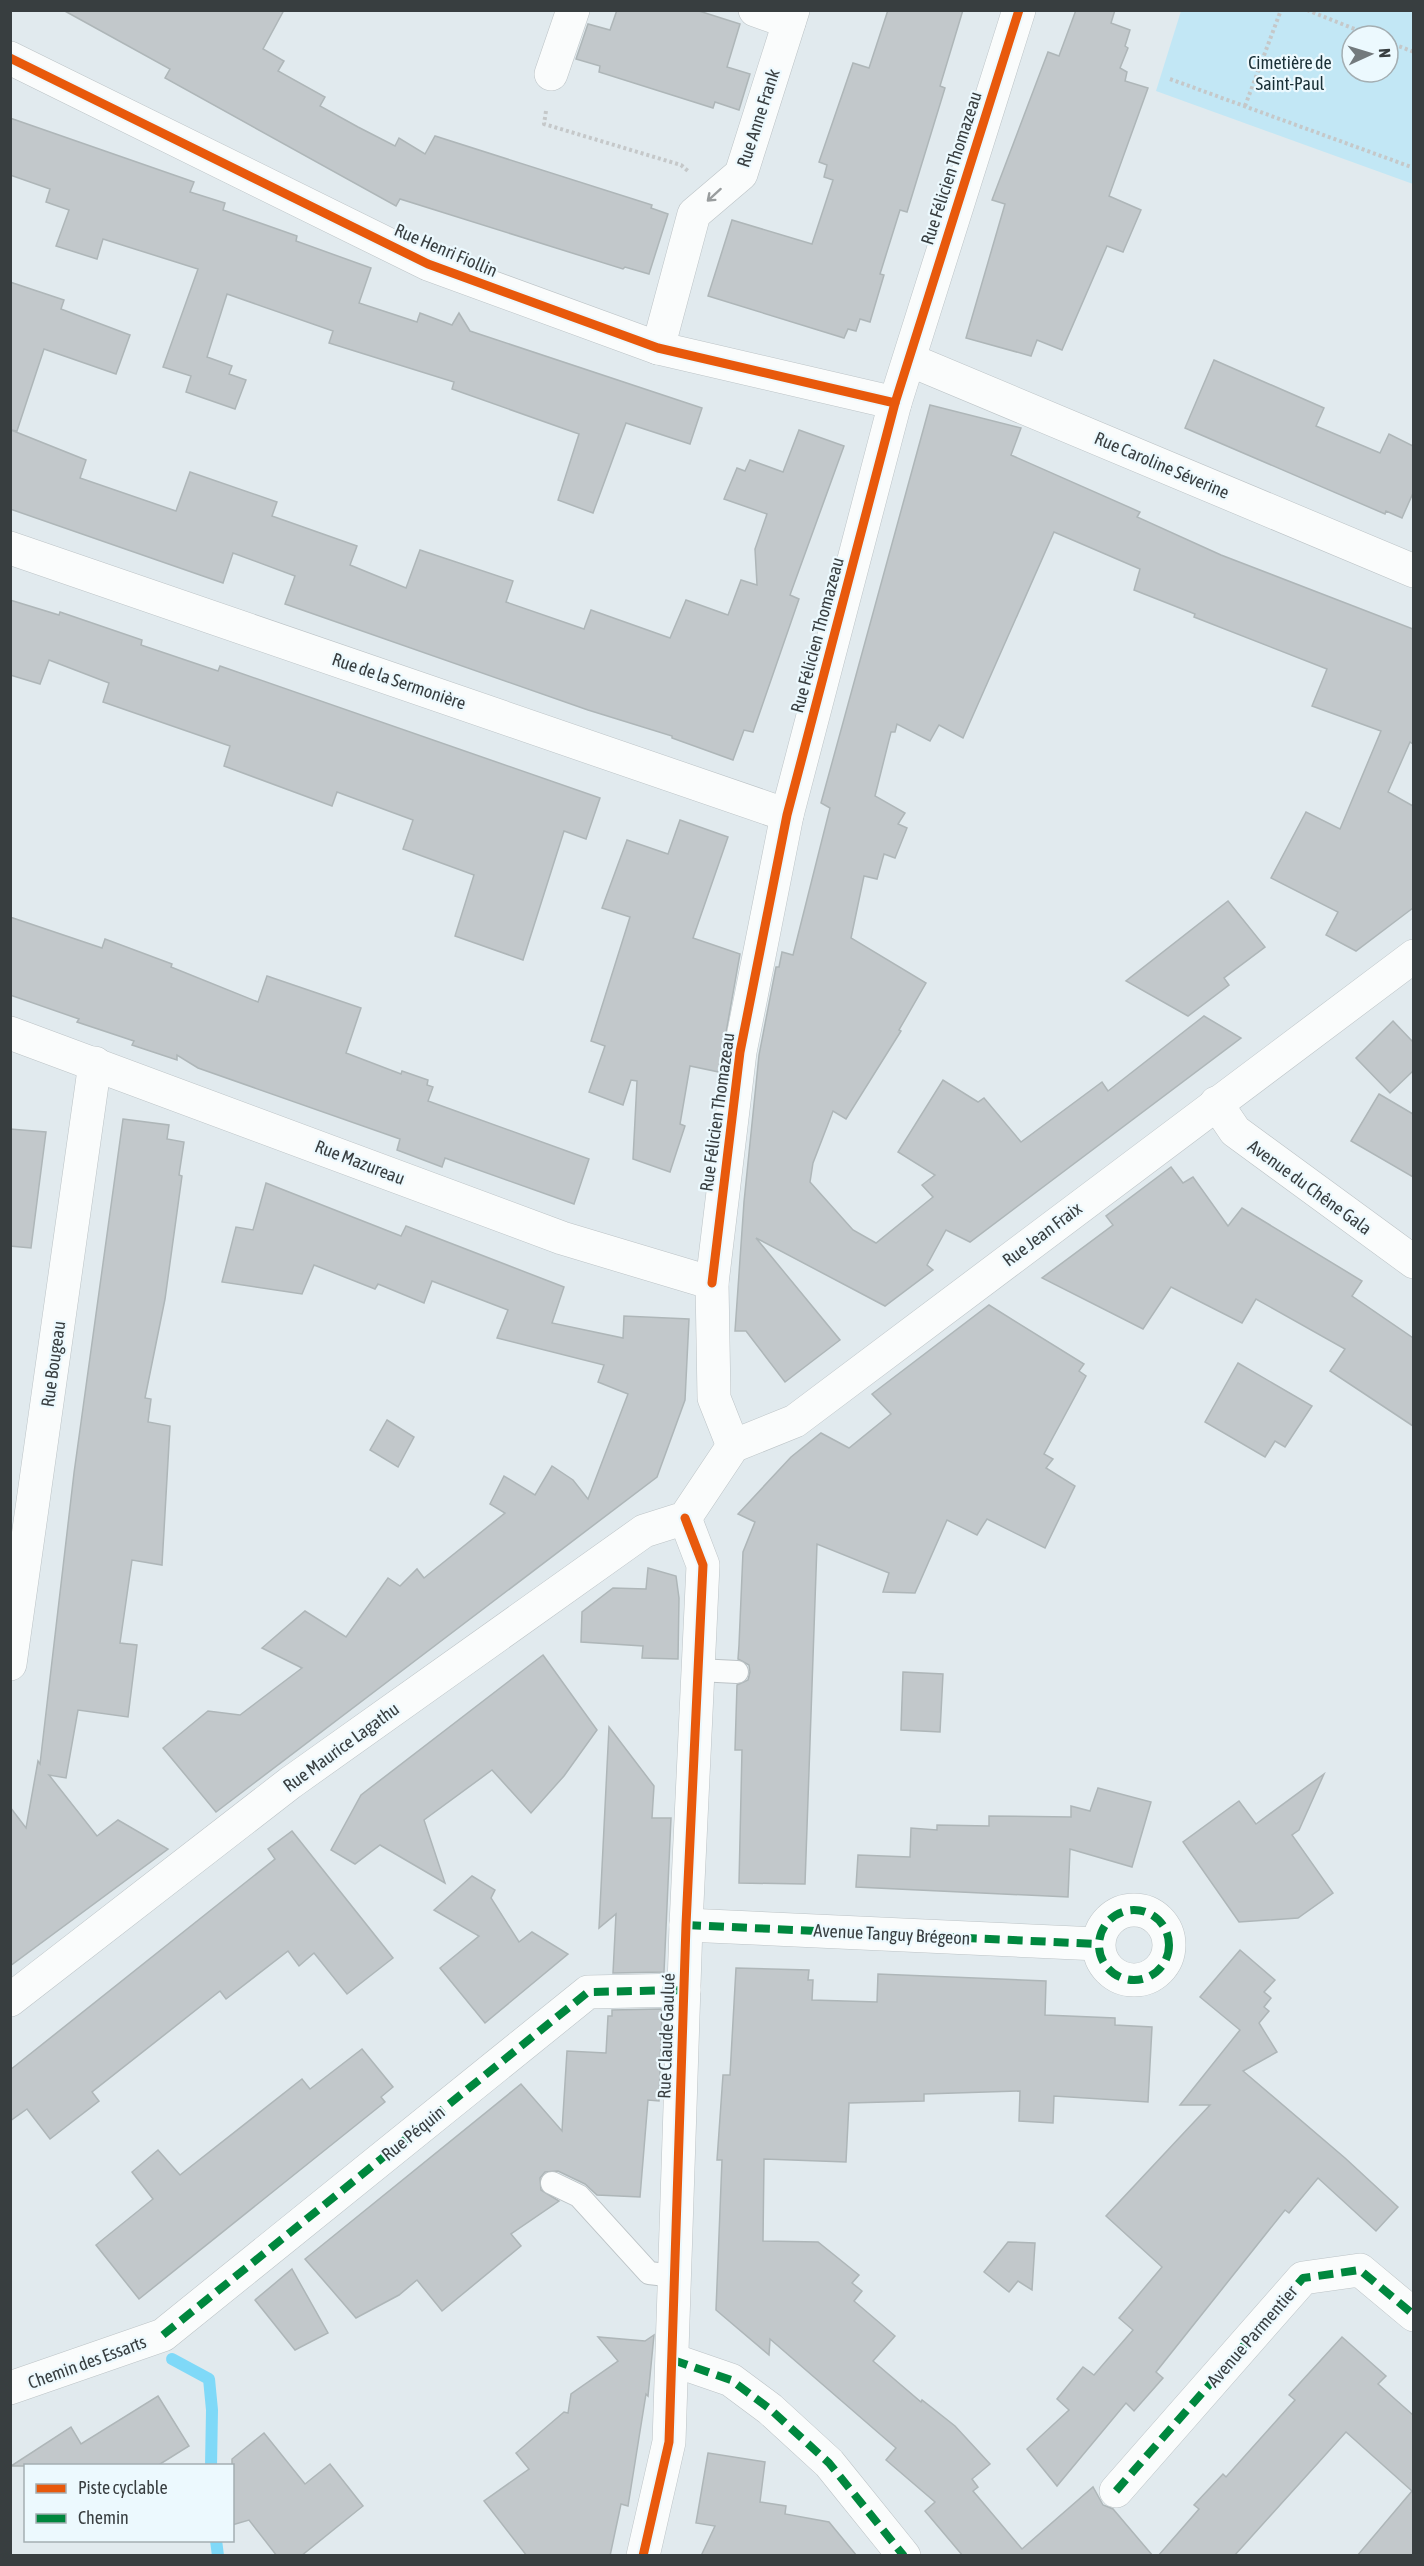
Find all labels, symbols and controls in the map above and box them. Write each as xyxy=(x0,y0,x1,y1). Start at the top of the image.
north arrow xyxy=(1340,24,1400,84)
text: N xyxy=(1376,48,1394,58)
park label: Cimetière de Saint-Paul xyxy=(1248,52,1332,94)
street label: Rue Anne Frank xyxy=(732,66,784,170)
street label: Rue Félicien Thomazeau xyxy=(916,89,986,247)
one-way arrow xyxy=(707,188,722,202)
street label: Rue Henri Fiollin xyxy=(391,219,501,281)
street label: Rue Caroline Séverine xyxy=(1092,427,1232,503)
street label: Rue Félicien Thomazeau xyxy=(786,555,848,715)
street label: Rue de la Sermonière xyxy=(329,648,469,714)
street label: Rue Félicien Thomazeau xyxy=(695,1031,739,1193)
street label: Rue Mazureau xyxy=(312,1135,408,1189)
street label: Avenue du Chêne Gala xyxy=(1244,1135,1376,1239)
street label: Rue Jean Fraix xyxy=(998,1197,1086,1271)
street label: Rue Bougeau xyxy=(37,1320,69,1408)
street label: Rue Maurice Lagathu xyxy=(279,1698,403,1796)
street label: Avenue Tanguy Brégeon xyxy=(813,1919,971,1949)
street label: Rue Claude Gaulué xyxy=(653,1973,679,2099)
street label: Rue Péquin xyxy=(377,2101,449,2165)
street label: Avenue Parmentier xyxy=(1202,2281,1302,2391)
street label: Chemin des Essarts xyxy=(25,2331,149,2393)
legend xyxy=(24,2464,234,2542)
text: Piste cyclable xyxy=(78,2477,168,2498)
text: Chemin xyxy=(78,2507,129,2528)

